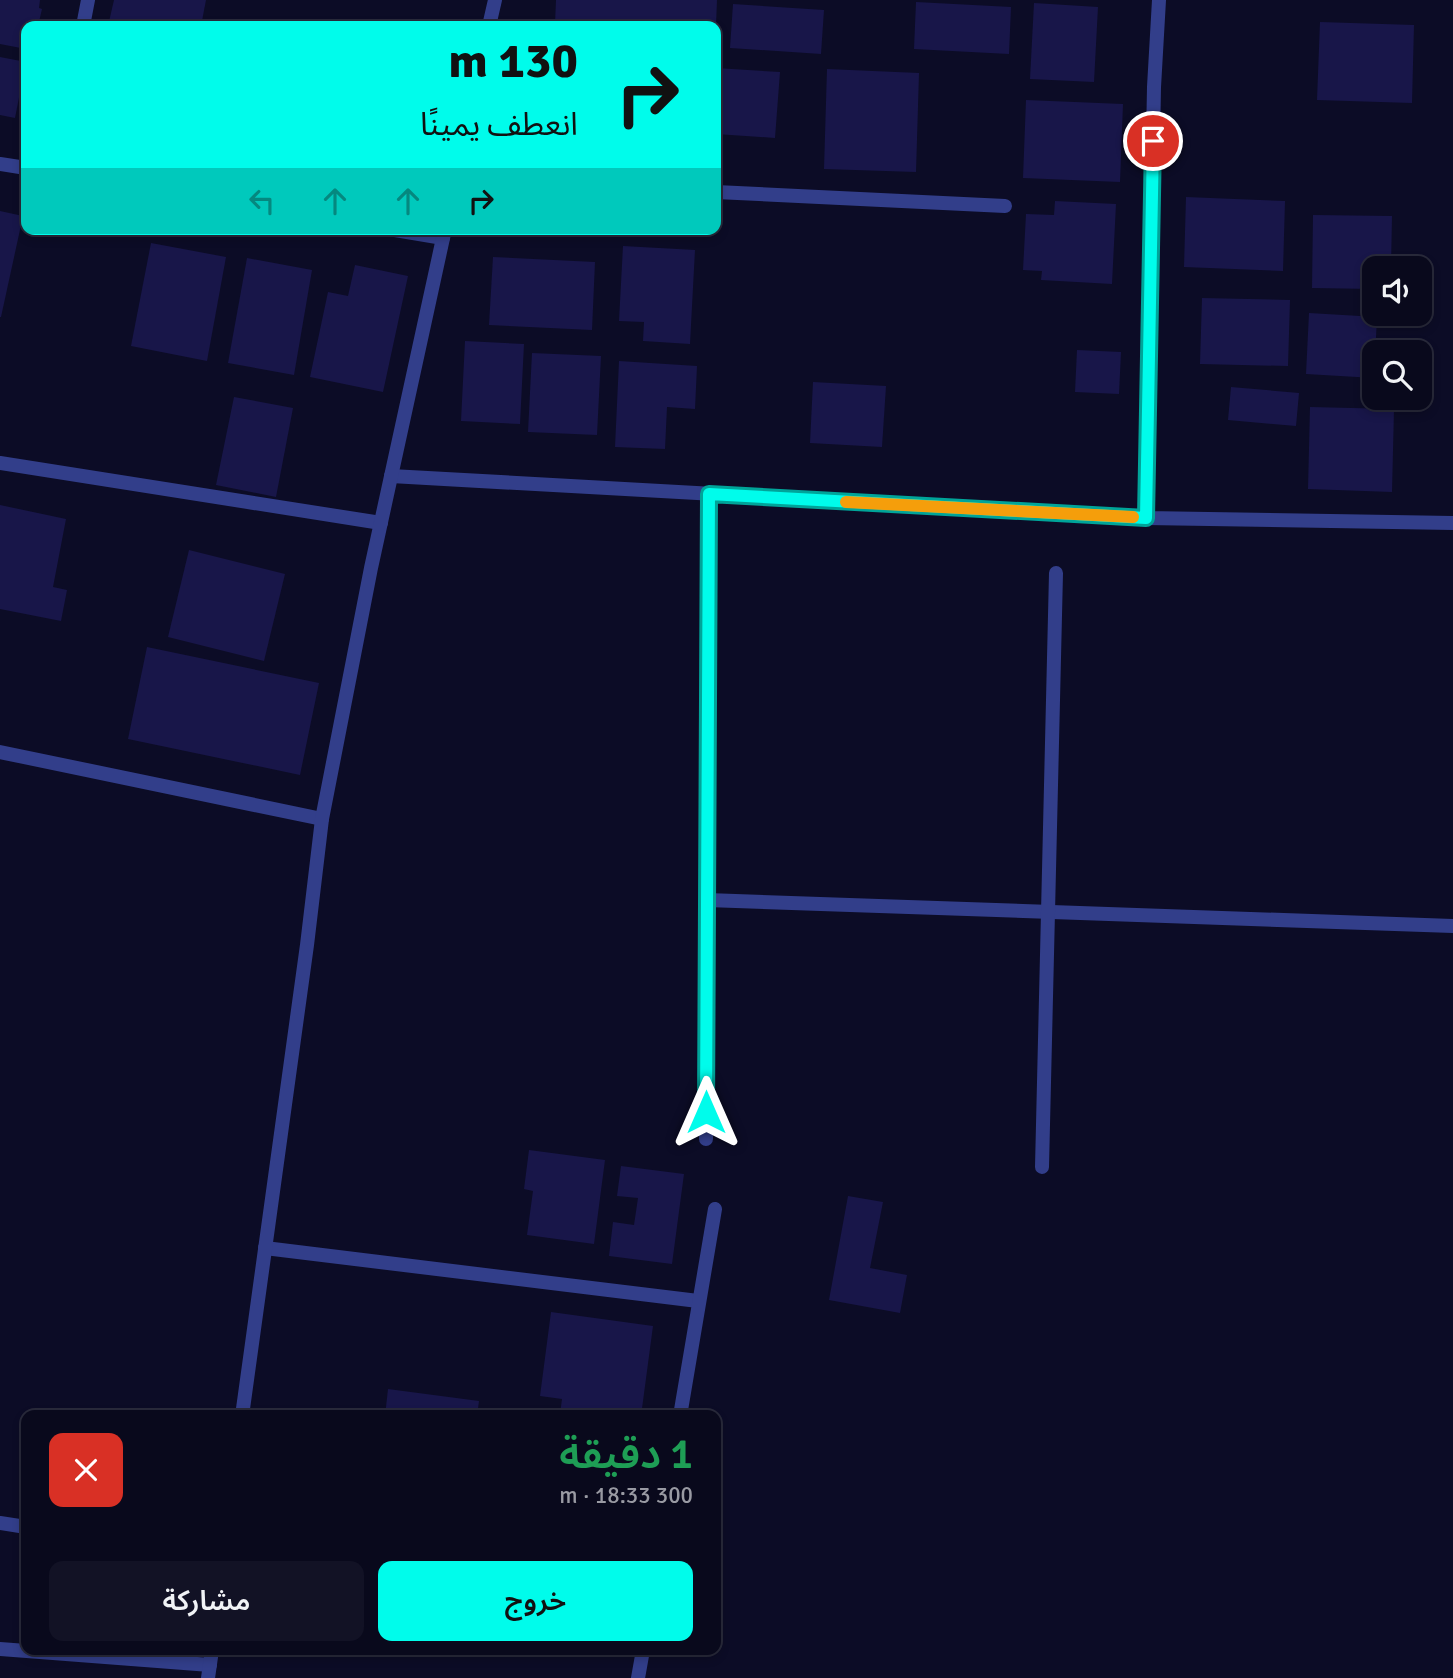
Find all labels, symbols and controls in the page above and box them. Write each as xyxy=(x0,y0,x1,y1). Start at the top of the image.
text: 130 m xyxy=(448,31,578,91)
icon: right xyxy=(602,49,693,140)
text: انعطف يمينًا xyxy=(420,105,578,144)
pin xyxy=(1123,111,1183,171)
icon: arrive xyxy=(1134,122,1172,160)
icon: left xyxy=(243,182,281,220)
icon: ahead xyxy=(316,182,354,220)
icon: ahead xyxy=(389,182,427,220)
icon: right xyxy=(462,182,500,220)
map controls xyxy=(1362,256,1432,410)
button: sound xyxy=(1362,256,1432,326)
button: search xyxy=(1362,340,1432,410)
position arrow xyxy=(669,1075,743,1149)
text: 1 دقيقة xyxy=(559,1429,693,1480)
button: close xyxy=(49,1433,123,1507)
text: 300 m · 18:33 xyxy=(559,1481,693,1510)
button: مشاركة xyxy=(49,1561,364,1641)
button: خروج xyxy=(378,1561,693,1641)

